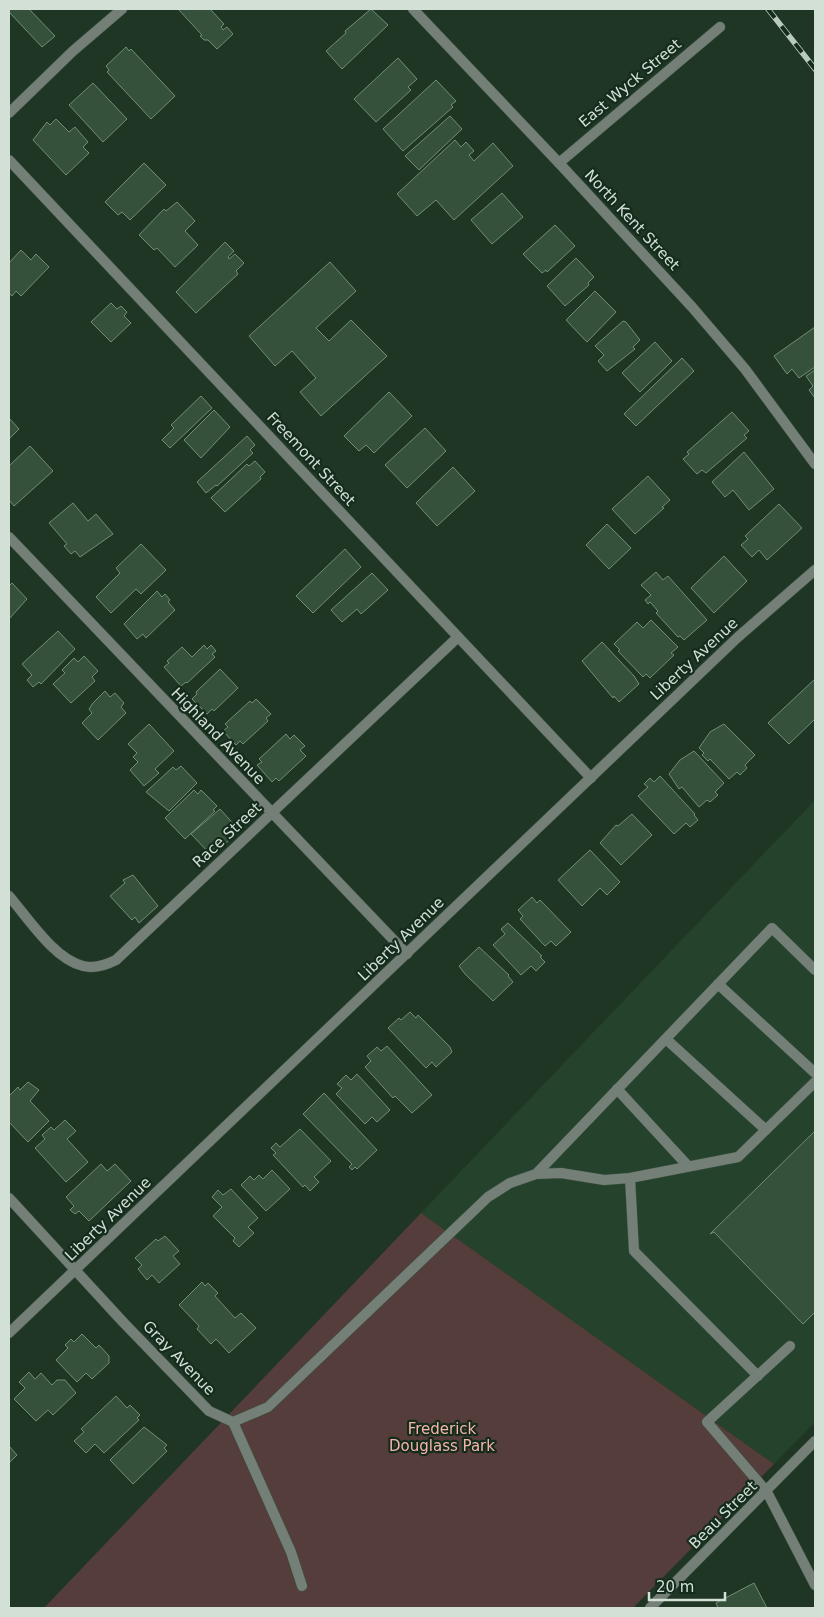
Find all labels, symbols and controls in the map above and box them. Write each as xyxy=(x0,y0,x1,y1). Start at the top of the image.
street label: East Wyck Street xyxy=(575,35,685,131)
street label: North Kent Street xyxy=(581,166,683,274)
street label: Freemont Street xyxy=(263,408,359,510)
street label: Liberty Avenue xyxy=(647,614,741,704)
street label: Highland Avenue xyxy=(167,684,269,788)
street label: Race Street xyxy=(189,799,265,871)
street label: Liberty Avenue xyxy=(354,893,448,985)
street label: Liberty Avenue xyxy=(61,1173,155,1265)
street label: Gray Avenue xyxy=(139,1317,219,1399)
park label: Frederick Douglass Park xyxy=(389,1420,495,1455)
street label: Beau Street xyxy=(685,1477,761,1553)
scale bar xyxy=(649,1570,725,1602)
text: 20 m xyxy=(656,1578,694,1596)

